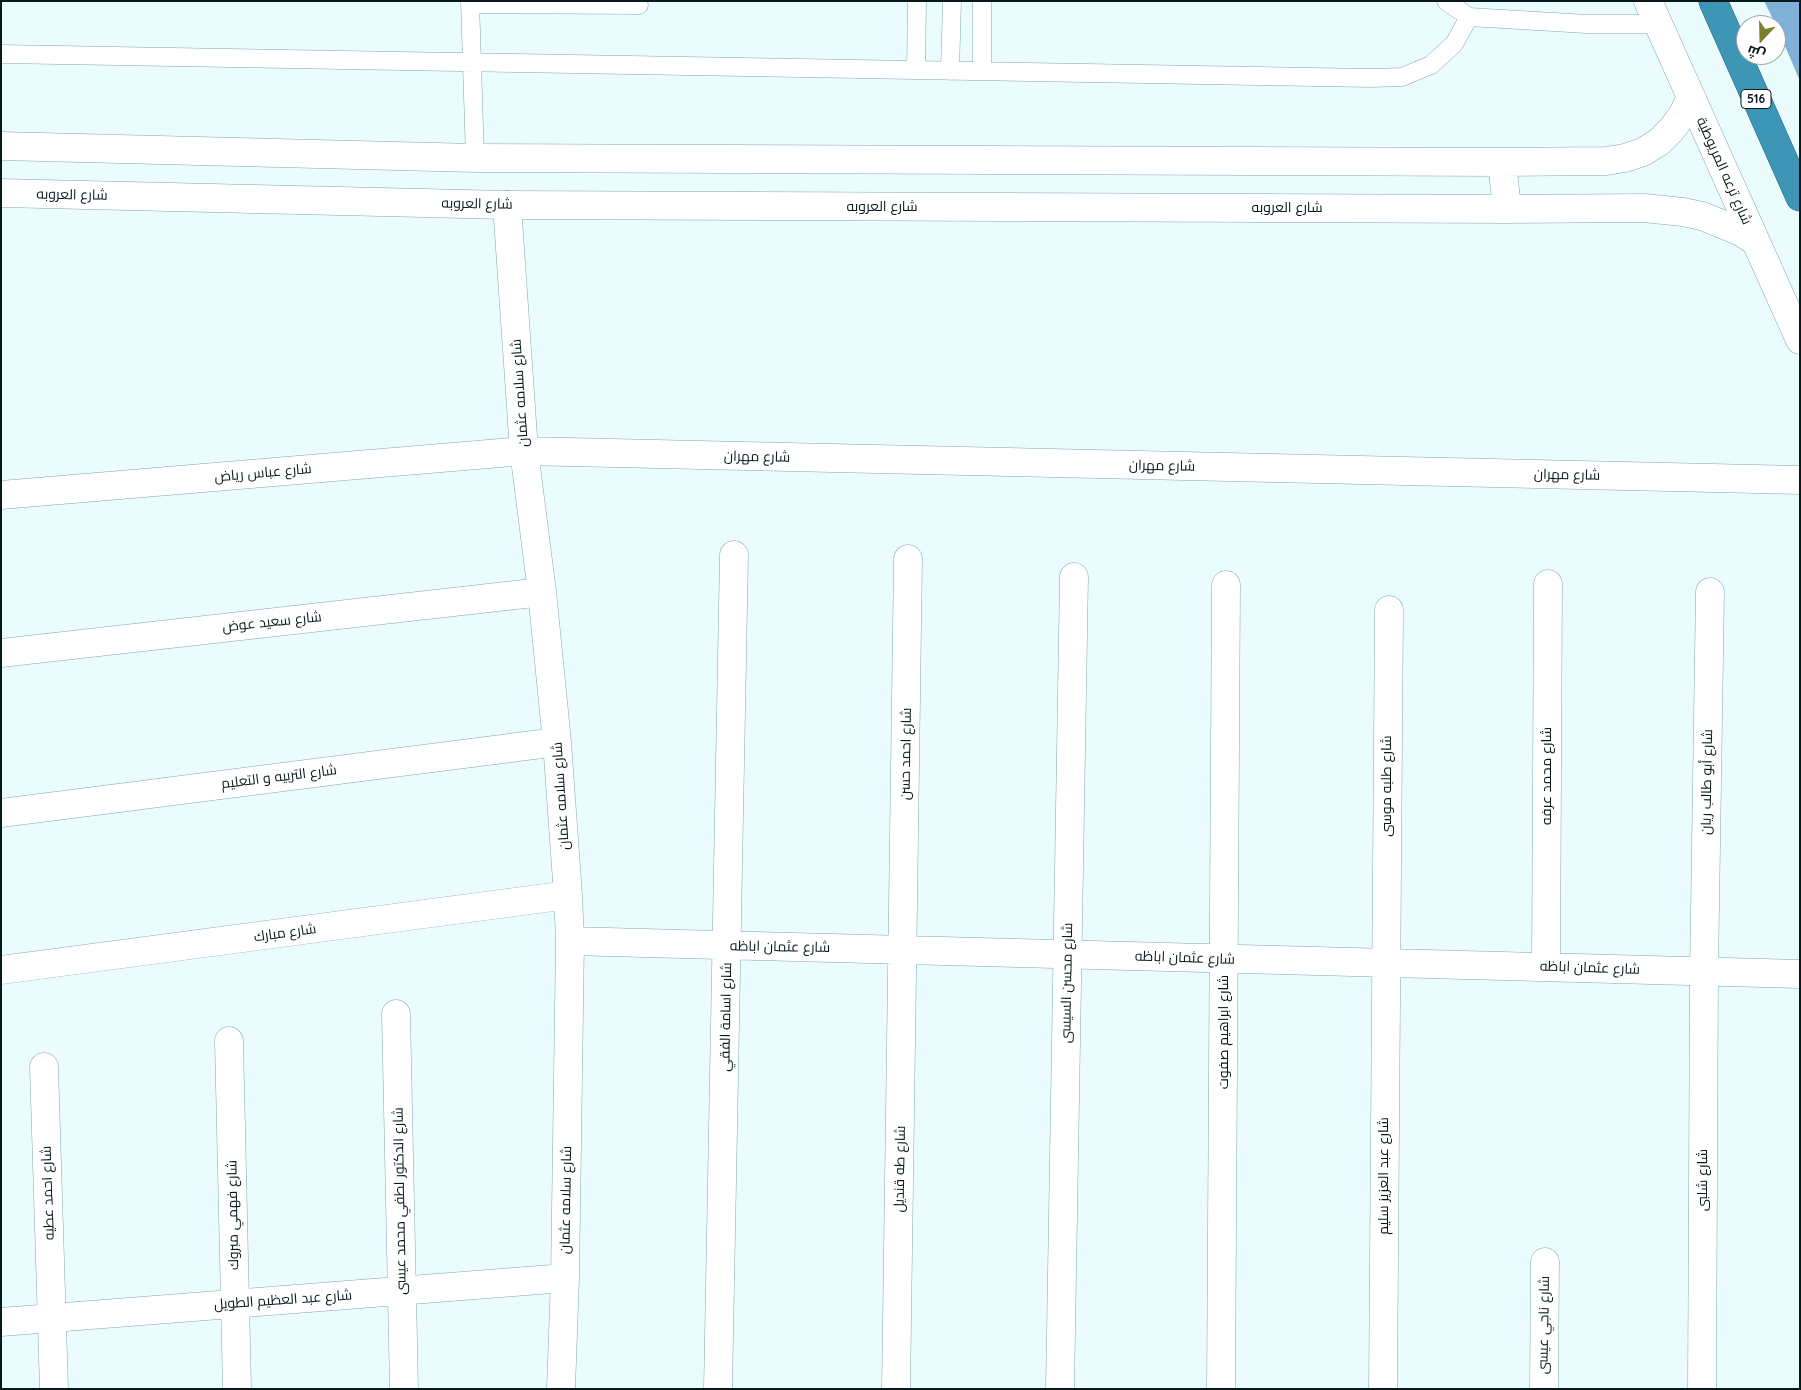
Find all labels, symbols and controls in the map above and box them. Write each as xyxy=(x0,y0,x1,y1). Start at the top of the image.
north arrow xyxy=(1736,15,1786,65)
text: ش xyxy=(1744,41,1768,65)
road number: 516 xyxy=(1741,90,1771,108)
street label: شارع ترعه المريوطية xyxy=(1693,115,1755,227)
street label: شارع العروبه xyxy=(36,186,108,204)
street label: شارع العروبه xyxy=(441,195,513,213)
street label: شارع العروبه xyxy=(846,199,918,215)
street label: شارع العروبه xyxy=(1251,200,1323,216)
street label: شارع سلامه عثمان xyxy=(508,338,532,448)
street label: شارع مهران xyxy=(724,448,790,466)
street label: شارع مهران xyxy=(1129,457,1195,475)
street label: شارع عباس رياض xyxy=(214,460,312,486)
street label: شارع مهران xyxy=(1534,466,1600,484)
street label: شارع سعيد عوض xyxy=(221,608,323,636)
street label: شارع احمد حسن xyxy=(897,708,915,800)
street label: شارع محمد عرفه xyxy=(1539,727,1555,825)
street label: شارع أبو طالب ريان xyxy=(1698,729,1716,835)
street label: شارع طلبه موسى xyxy=(1379,735,1395,837)
street label: شارع سلامه عثمان xyxy=(549,741,573,851)
street label: شارع التربيه و التعليم xyxy=(220,762,338,792)
street label: شارع مبارك xyxy=(253,920,317,946)
street label: شارع محسن السيسى xyxy=(1058,923,1076,1043)
street label: شارع عثمان اباظه xyxy=(730,938,830,956)
street label: شارع عثمان اباظه xyxy=(1135,948,1235,968)
street label: شارع عثمان اباظه xyxy=(1540,958,1640,978)
street label: شارع اسامة الفقي xyxy=(717,962,735,1072)
street label: شارع ابراهيم صفوت xyxy=(1216,975,1232,1089)
street label: شارع الدكتور لطفي محمد عيسى xyxy=(390,1107,410,1295)
street label: شارع عبد العزيز سليم xyxy=(1376,1117,1392,1235)
street label: شارع طه قنديل xyxy=(891,1125,909,1213)
street label: شارع احمد عطيه xyxy=(38,1146,58,1240)
street label: شارع سلامه عثمان xyxy=(557,1146,575,1254)
street label: شارع شلبى xyxy=(1695,1149,1711,1211)
street label: شارع فهمي مبروك xyxy=(224,1160,242,1270)
street label: شارع ناجي عيسى xyxy=(1535,1276,1553,1374)
street label: شارع عبد العظيم الطويل xyxy=(213,1287,353,1313)

